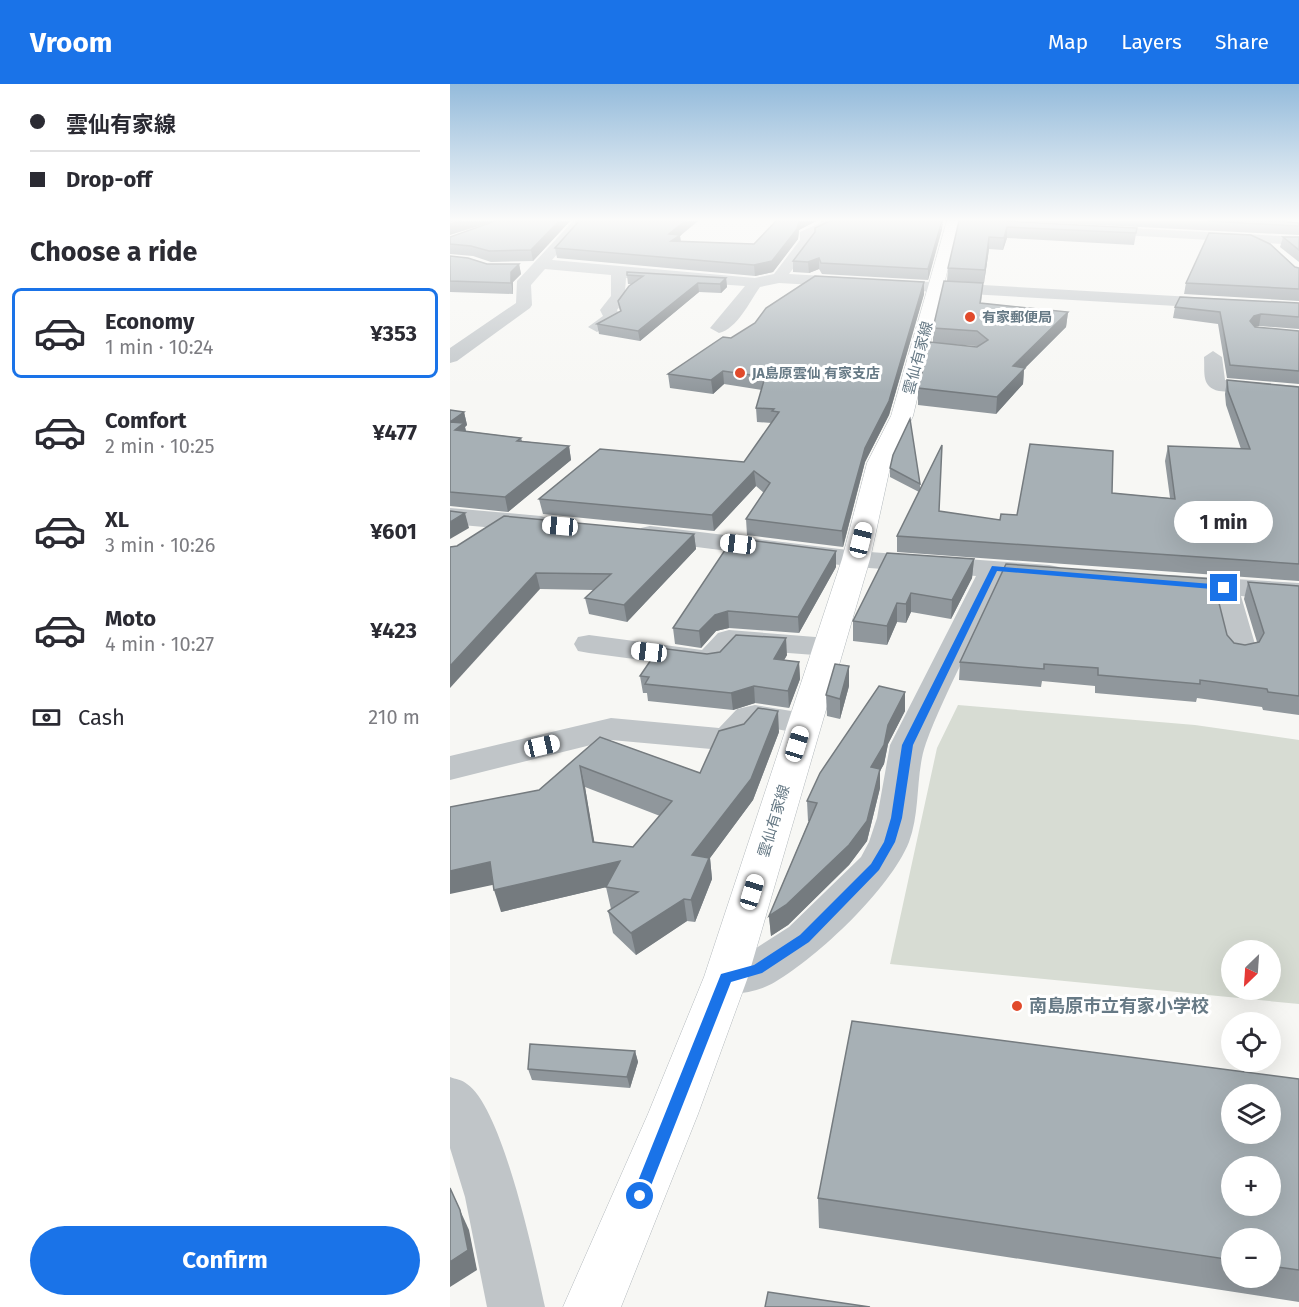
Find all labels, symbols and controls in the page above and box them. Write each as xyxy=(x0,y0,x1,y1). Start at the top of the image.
text: Vroom xyxy=(30,26,112,59)
text: Map xyxy=(1048,29,1088,55)
text: Layers xyxy=(1121,29,1182,55)
text: Share xyxy=(1215,29,1269,55)
text: 雲仙有家線 xyxy=(66,111,176,138)
text: Drop-off xyxy=(66,166,152,193)
text: Choose a ride xyxy=(30,236,197,268)
icon: car xyxy=(33,306,87,360)
text: Economy xyxy=(105,308,194,335)
place label: 有家郵便局 xyxy=(982,309,1052,326)
marker: 有家郵便局 xyxy=(963,310,977,324)
street label: 雲仙有家線 xyxy=(900,319,936,397)
text: ¥353 xyxy=(370,320,417,347)
text: 1 min · 10:24 xyxy=(105,335,213,359)
place label: JA島原雲仙 有家支店 xyxy=(751,365,880,382)
marker: JA島原雲仙 有家支店 xyxy=(733,366,747,380)
icon: car xyxy=(33,405,87,459)
text: Comfort xyxy=(105,407,186,434)
text: ¥477 xyxy=(373,419,417,446)
text: 2 min · 10:25 xyxy=(105,434,215,458)
callout: 1 min xyxy=(1174,501,1274,543)
icon: car xyxy=(33,504,87,558)
text: XL xyxy=(105,506,129,533)
text: 1 min xyxy=(1199,510,1248,534)
car xyxy=(541,515,579,537)
text: ¥601 xyxy=(370,518,417,545)
car xyxy=(848,520,874,560)
text: 3 min · 10:26 xyxy=(105,533,215,557)
car xyxy=(719,533,757,555)
route end xyxy=(1210,574,1237,601)
icon: car xyxy=(33,603,87,657)
text: Moto xyxy=(105,605,156,632)
text: ¥423 xyxy=(370,617,417,644)
text: 4 min · 10:27 xyxy=(105,632,214,656)
car xyxy=(630,641,668,663)
icon: cash xyxy=(30,701,63,734)
text: Cash xyxy=(78,704,125,731)
text: 210 m xyxy=(368,705,420,729)
car xyxy=(783,724,811,764)
car xyxy=(522,733,562,759)
street label: 雲仙有家線 xyxy=(754,782,794,860)
car xyxy=(738,872,766,912)
north arrow xyxy=(1221,940,1281,1000)
map controls xyxy=(1221,940,1281,1288)
place label: 南島原市立有家小学校 xyxy=(1029,995,1209,1017)
marker: 南島原市立有家小学校 xyxy=(1010,999,1024,1013)
button: locate xyxy=(1221,1012,1281,1072)
button: layers xyxy=(1221,1084,1281,1144)
button: + xyxy=(1221,1156,1281,1216)
route start xyxy=(626,1182,653,1209)
button: Confirm xyxy=(30,1226,420,1295)
button: − xyxy=(1221,1228,1281,1288)

